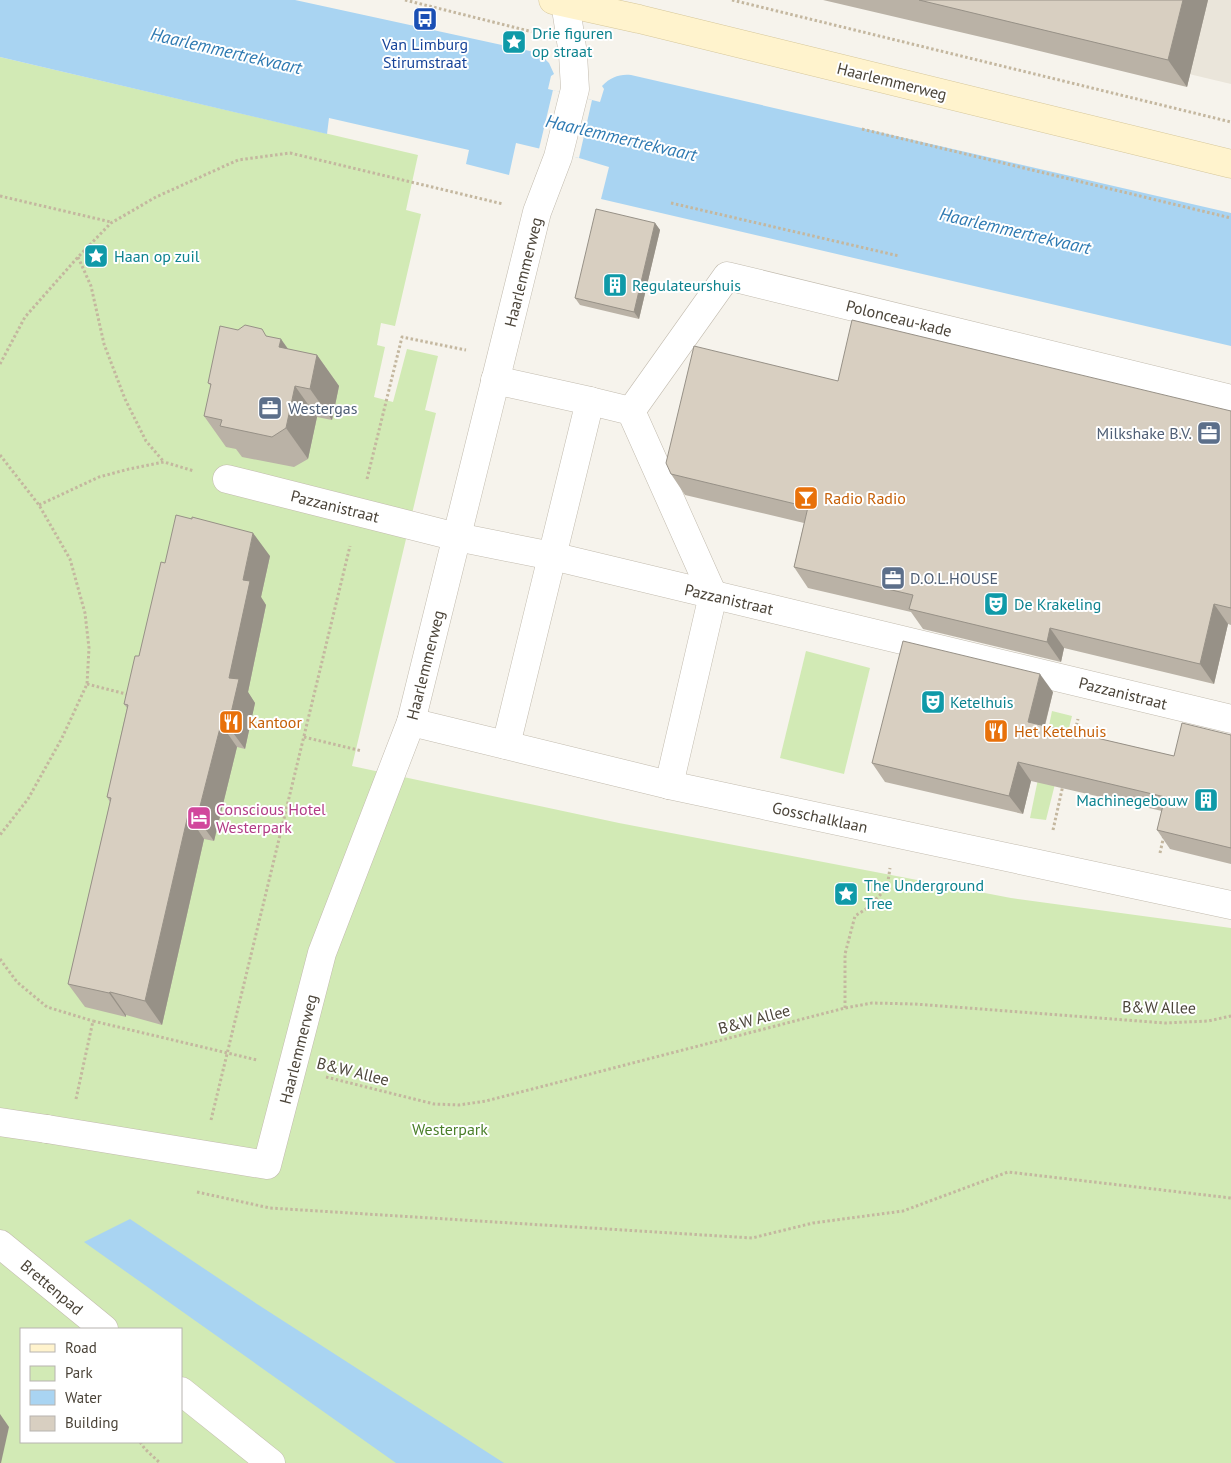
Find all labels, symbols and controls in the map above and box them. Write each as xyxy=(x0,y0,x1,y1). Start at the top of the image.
bus stop icon: Van Limburg Stirumstraat xyxy=(412,6,438,32)
water label: Haarlemmertrekvaart xyxy=(148,22,305,79)
place label: Drie figuren op straat xyxy=(532,23,613,61)
place icon: Drie figuren op straat xyxy=(501,29,527,55)
place label: Van Limburg Stirumstraat xyxy=(381,34,468,72)
street label: Haarlemmerweg xyxy=(835,58,949,104)
water label: Haarlemmertrekvaart xyxy=(543,109,700,166)
water label: Haarlemmertrekvaart xyxy=(937,202,1094,259)
street label: Haarlemmerweg xyxy=(500,215,546,329)
place icon: Haan op zuil xyxy=(83,243,109,269)
place label: Haan op zuil xyxy=(114,246,200,266)
building icon: Regulateurshuis xyxy=(602,272,628,298)
place label: Regulateurshuis xyxy=(632,275,741,295)
street label: Polonceau-kade xyxy=(844,295,954,341)
office icon: Westergas xyxy=(257,395,283,421)
place label: Westergas xyxy=(288,398,358,418)
office icon: Milkshake B.V. xyxy=(1196,420,1222,446)
place label: Milkshake B.V. xyxy=(1097,423,1192,443)
street label: Pazzanistraat xyxy=(289,485,382,527)
bar icon: Radio Radio xyxy=(793,485,819,511)
place label: Radio Radio xyxy=(824,488,906,508)
office icon: D.O.L.HOUSE xyxy=(880,565,906,591)
place label: D.O.L.HOUSE xyxy=(910,568,998,588)
street label: Pazzanistraat xyxy=(683,579,776,619)
theatre icon: De Krakeling xyxy=(983,591,1009,617)
place label: De Krakeling xyxy=(1014,594,1101,614)
street label: Haarlemmerweg xyxy=(402,608,448,722)
street label: Pazzanistraat xyxy=(1077,672,1170,714)
theatre icon: Ketelhuis xyxy=(920,689,946,715)
place label: Ketelhuis xyxy=(950,692,1014,712)
restaurant icon: Kantoor xyxy=(218,709,244,735)
place label: Kantoor xyxy=(248,712,302,732)
restaurant icon: Het Ketelhuis xyxy=(983,718,1009,744)
place label: Het Ketelhuis xyxy=(1014,721,1106,741)
building icon: Machinegebouw xyxy=(1193,787,1219,813)
place label: Machinegebouw xyxy=(1076,790,1188,810)
street label: Gosschalklaan xyxy=(770,797,870,837)
place label: Conscious Hotel Westerpark xyxy=(216,799,326,837)
hotel icon: Conscious Hotel Westerpark xyxy=(186,805,212,831)
place label: The Underground Tree xyxy=(864,875,984,913)
place icon: The Underground Tree xyxy=(833,881,859,907)
street label: Haarlemmerweg xyxy=(275,992,321,1106)
street label: B&W Allee xyxy=(1122,996,1196,1018)
street label: B&W Allee xyxy=(716,1000,792,1038)
street label: B&W Allee xyxy=(315,1052,391,1090)
park label: Westerpark xyxy=(412,1119,488,1139)
street label: Brettenpad xyxy=(17,1255,87,1319)
legend xyxy=(20,1328,182,1443)
text: Road xyxy=(65,1338,97,1357)
text: Park xyxy=(65,1363,93,1382)
text: Water xyxy=(65,1388,102,1407)
text: Building xyxy=(65,1413,119,1432)

